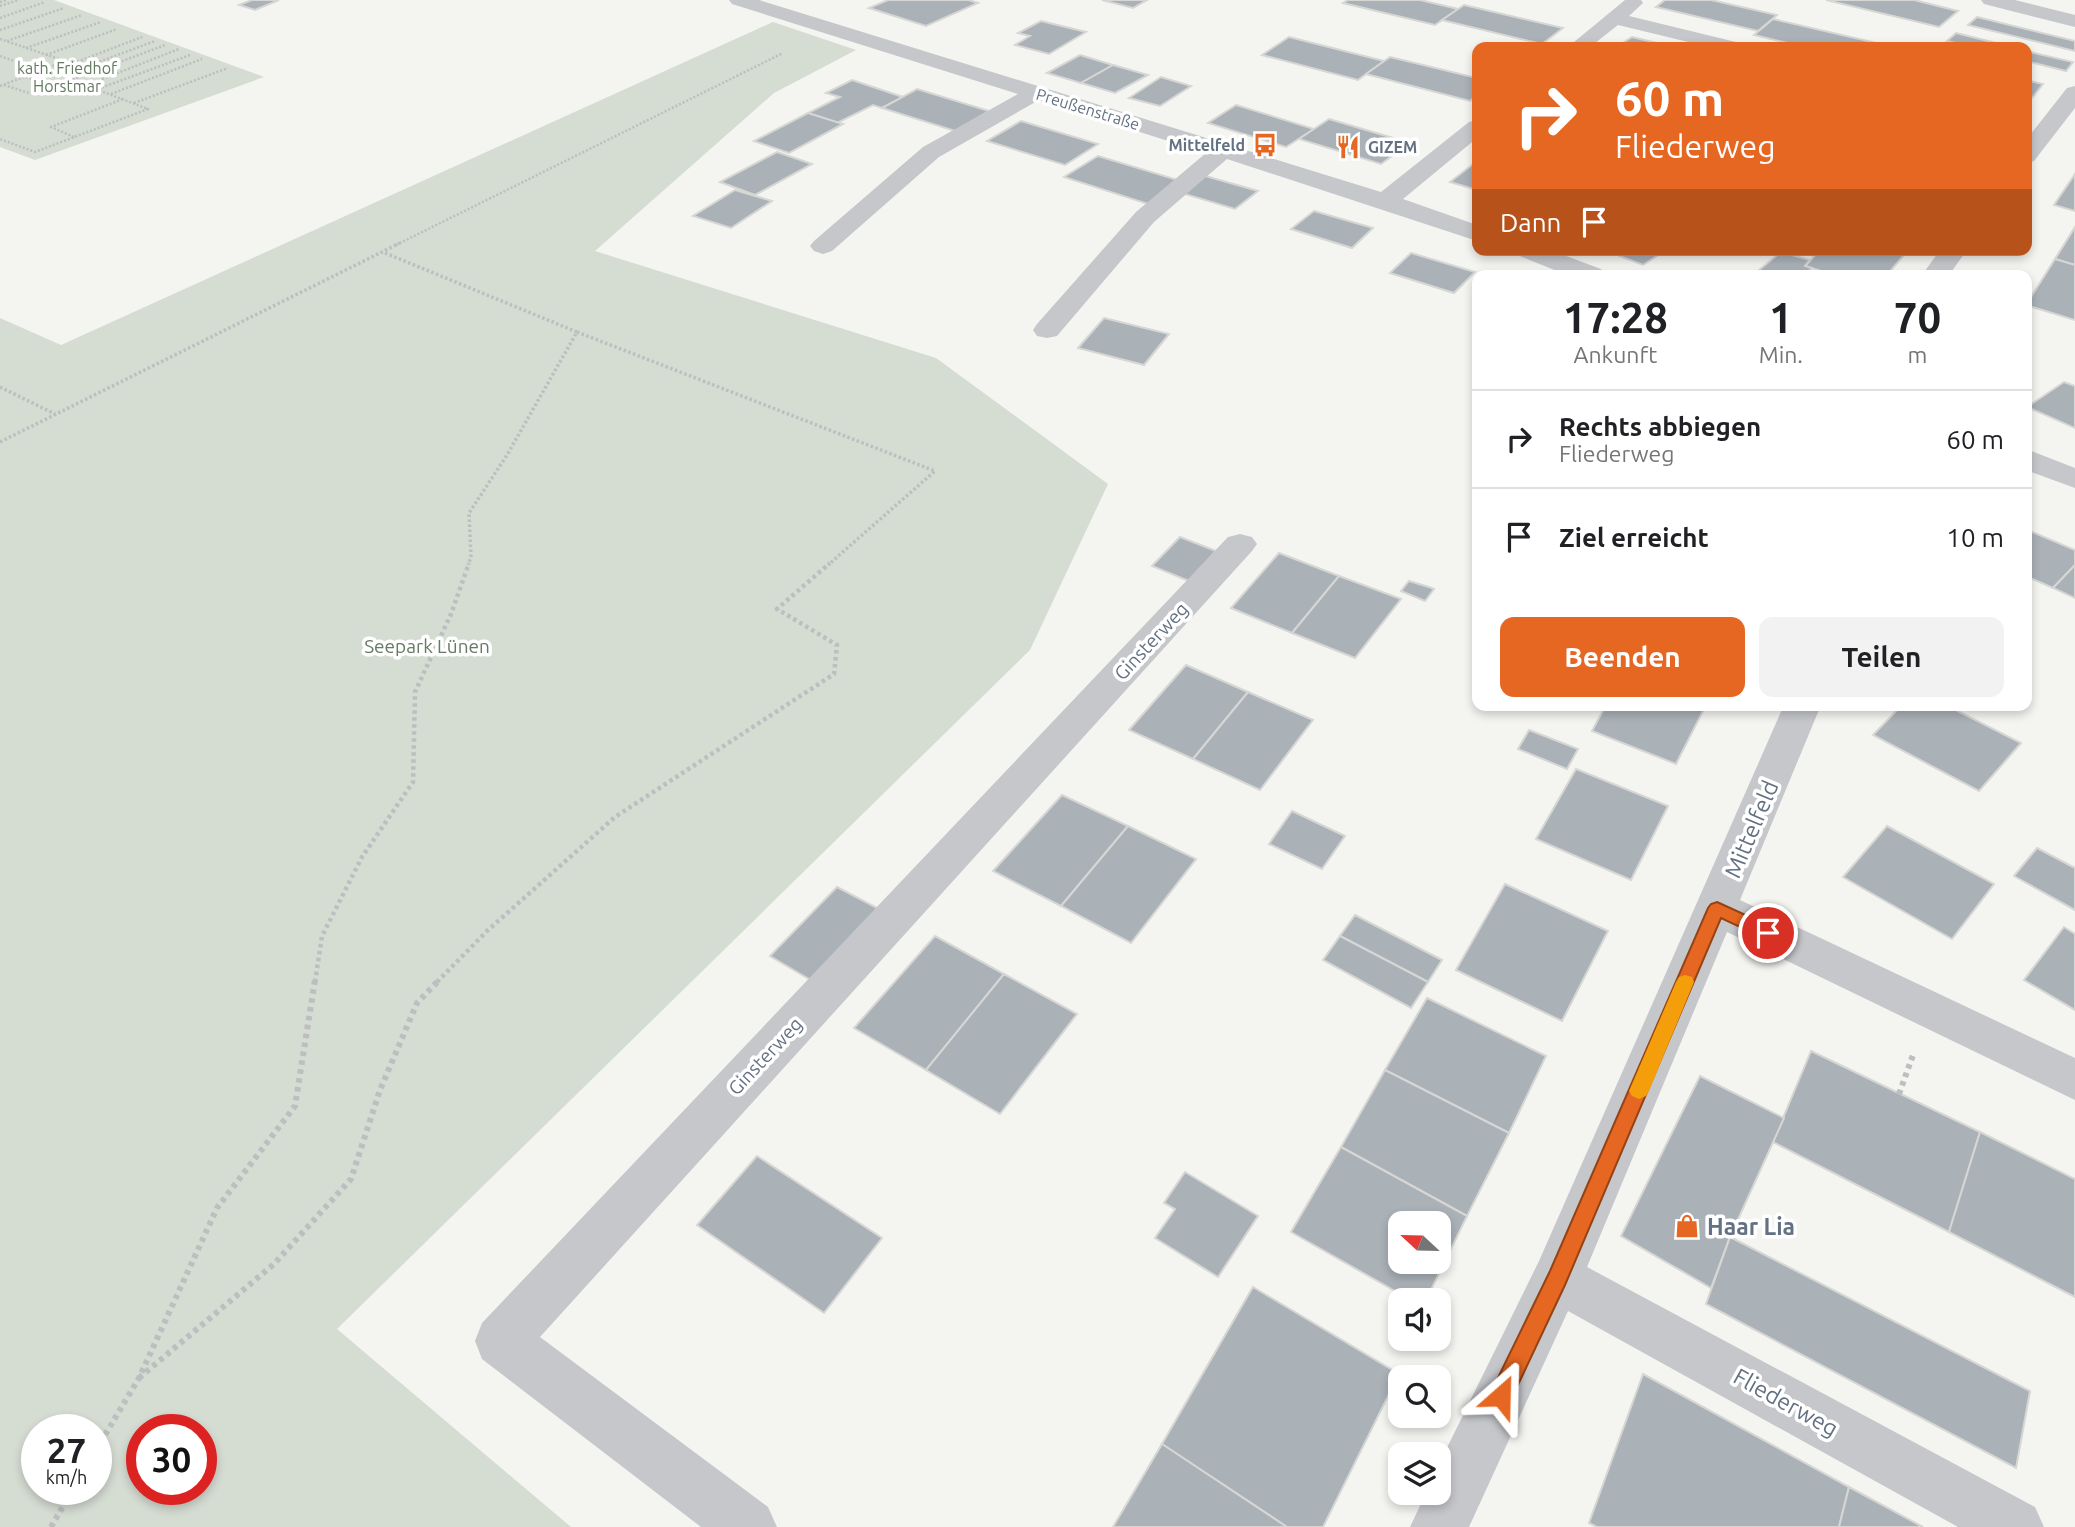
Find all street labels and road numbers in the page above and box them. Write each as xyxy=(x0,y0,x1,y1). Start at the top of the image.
street label: Preußenstraße xyxy=(1034,85,1142,133)
street label: Ginsterweg xyxy=(1110,598,1192,684)
street label: Mittelfeld xyxy=(1719,777,1783,881)
street label: Ginsterweg xyxy=(724,1013,806,1099)
street label: Fliederweg xyxy=(1729,1363,1843,1441)

